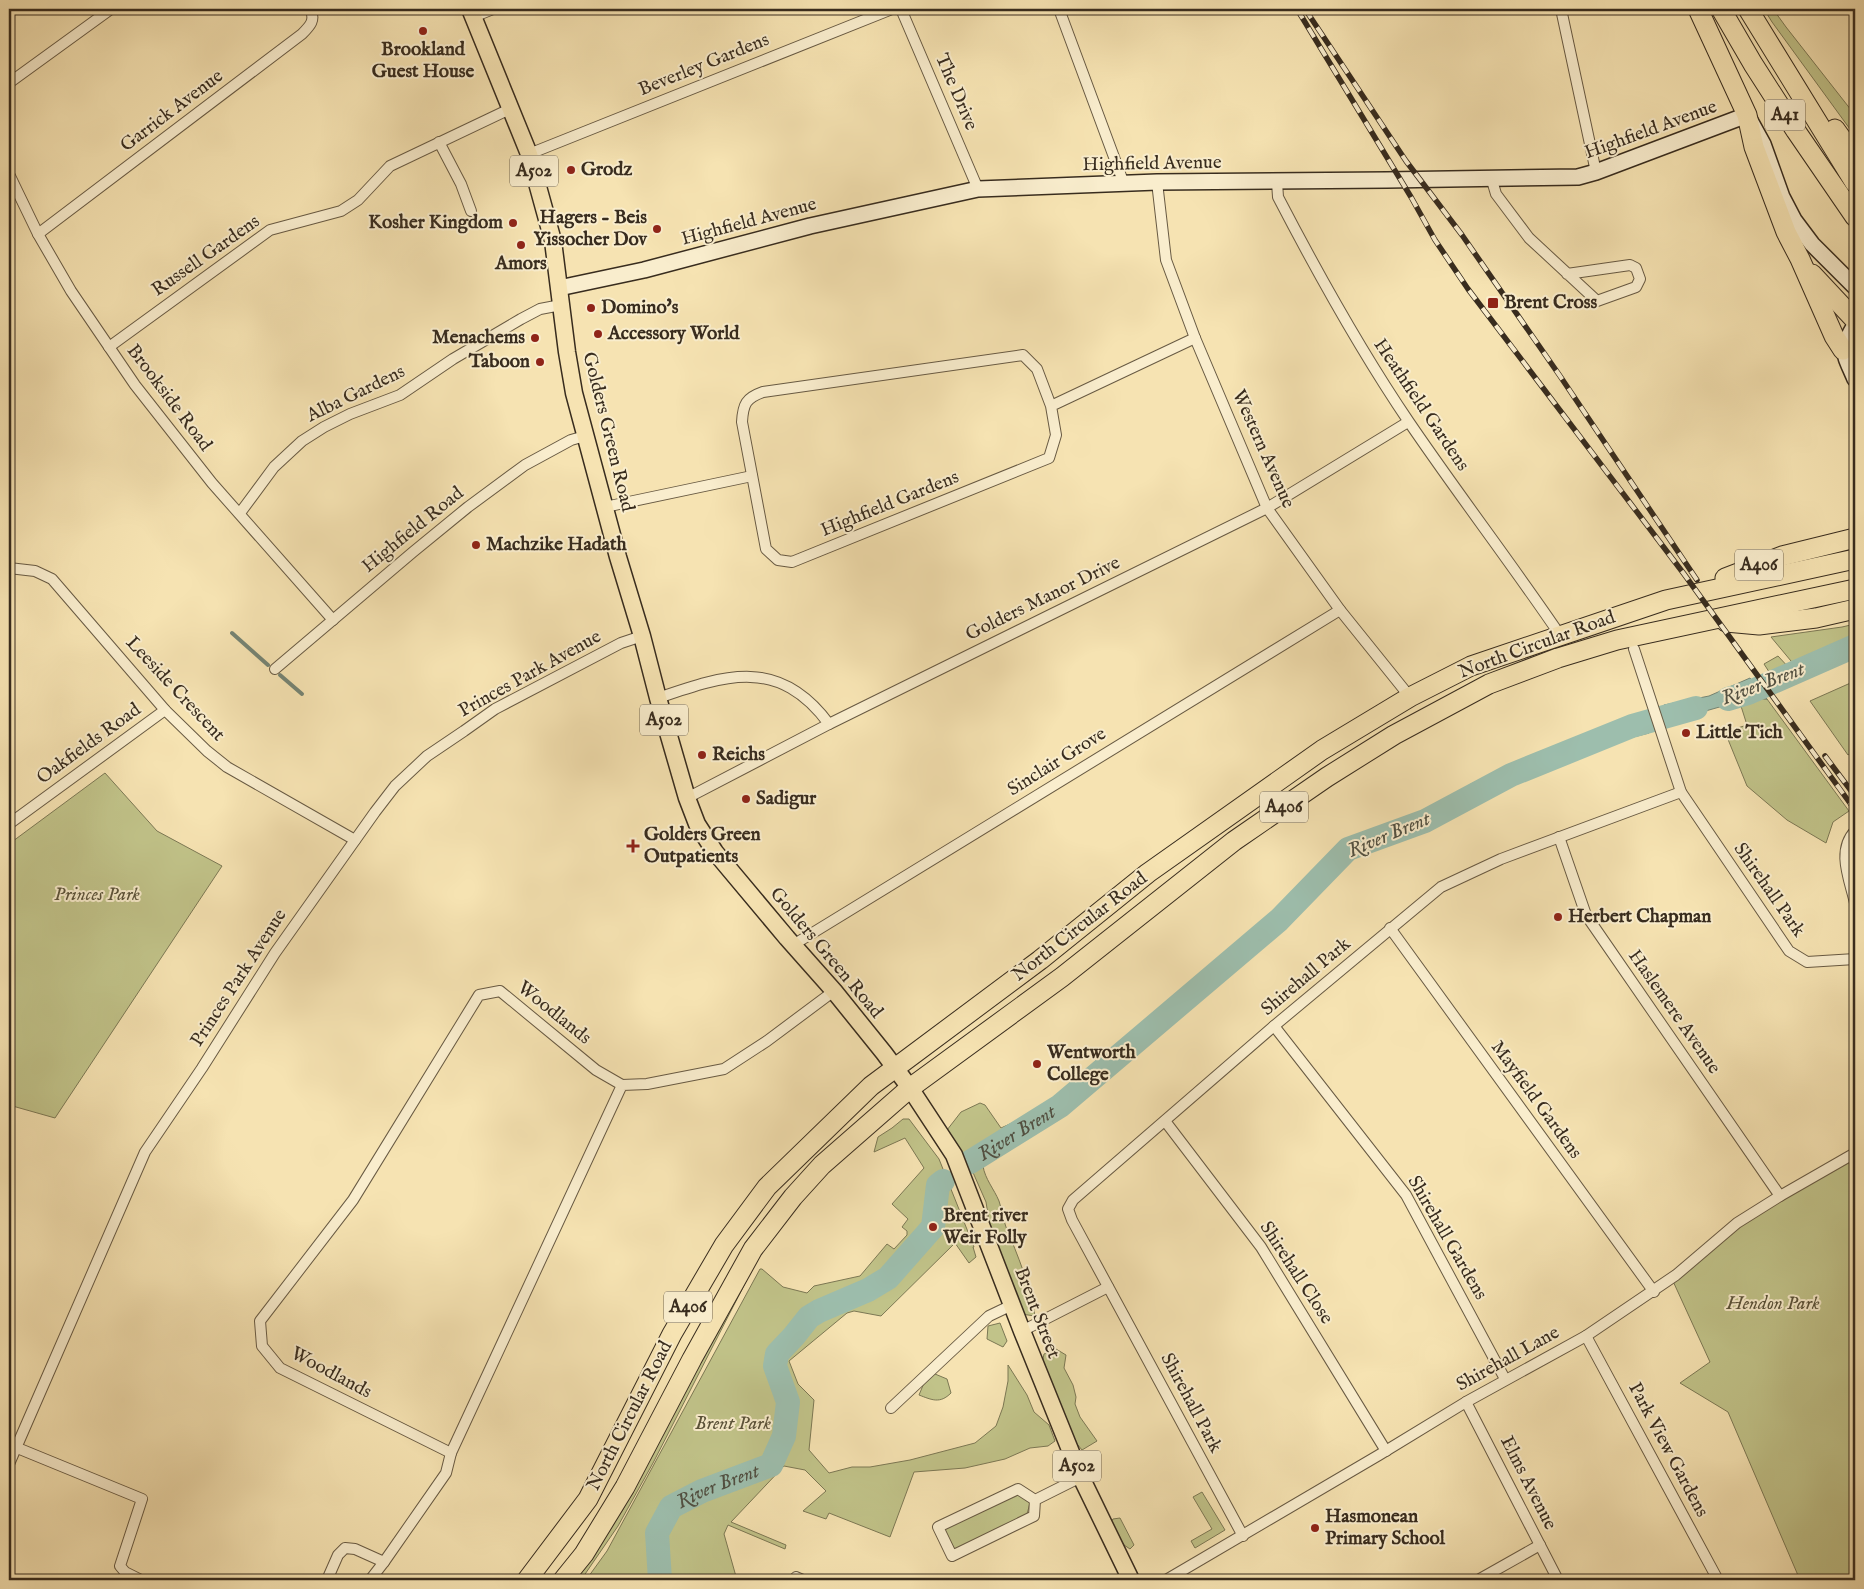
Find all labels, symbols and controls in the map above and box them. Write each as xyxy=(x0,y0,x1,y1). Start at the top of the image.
marker: Brookland Guest House xyxy=(417,25,429,37)
street label: Beverley Gardens xyxy=(635,28,773,102)
place label: Brookland Guest House xyxy=(372,38,475,84)
street label: The Drive xyxy=(929,50,983,134)
street label: Garrick Avenue xyxy=(116,64,228,158)
street label: Highfield Avenue xyxy=(1582,95,1721,165)
road number: A41 xyxy=(1765,100,1805,130)
street label: Highfield Avenue xyxy=(1082,151,1222,177)
road number: A502 xyxy=(510,156,558,187)
place label: Grodz xyxy=(581,158,632,182)
marker: Grodz xyxy=(565,164,577,176)
street label: Highfield Avenue xyxy=(679,192,820,252)
place label: Hagers - Beis Yissocher Dov xyxy=(533,206,648,252)
street label: Russell Gardens xyxy=(147,210,265,302)
place label: Kosher Kingdom xyxy=(368,211,503,235)
marker: Kosher Kingdom xyxy=(507,217,519,229)
marker: Hagers - Beis Yissocher Dov xyxy=(651,223,663,235)
marker: Amors xyxy=(515,239,527,251)
place label: Amors xyxy=(494,252,547,276)
place label: Brent Cross xyxy=(1504,291,1597,315)
place label: Domino's xyxy=(601,296,679,320)
marker: Brent Cross xyxy=(1486,296,1500,310)
marker: Domino's xyxy=(585,302,597,314)
place label: Accessory World xyxy=(607,322,740,346)
place label: Menachems xyxy=(432,326,525,350)
marker: Accessory World xyxy=(592,328,604,340)
marker: Menachems xyxy=(529,332,541,344)
street label: Heathfield Gardens xyxy=(1368,334,1474,476)
street label: Brookside Road xyxy=(121,340,218,457)
place label: Taboon xyxy=(468,350,530,374)
street label: Golders Green Road xyxy=(577,350,640,515)
marker: Taboon xyxy=(534,356,546,368)
street label: Alba Gardens xyxy=(302,360,409,429)
street label: Western Avenue xyxy=(1226,386,1300,512)
street label: Highfield Gardens xyxy=(817,465,963,543)
street label: Highfield Road xyxy=(357,481,469,578)
place label: Machzike Hadath xyxy=(486,533,628,557)
marker: Machzike Hadath xyxy=(470,539,482,551)
road number: A406 xyxy=(1735,550,1783,580)
street label: Golders Manor Drive xyxy=(962,551,1124,647)
street label: North Circular Road xyxy=(1455,605,1619,684)
street label: Princes Park Avenue xyxy=(455,625,606,723)
street label: Leeside Crescent xyxy=(120,631,230,747)
water label: River Brent xyxy=(1718,656,1810,711)
street label: Oakfields Road xyxy=(32,698,146,790)
road number: A502 xyxy=(640,704,688,736)
place label: Little Tich xyxy=(1696,721,1784,745)
street label: Sinclair Grove xyxy=(1003,722,1111,802)
marker: Little Tich xyxy=(1680,727,1692,739)
place label: Reichs xyxy=(712,743,765,767)
marker: Reichs xyxy=(696,749,708,761)
place label: Sadigur xyxy=(756,787,817,811)
road number: A406 xyxy=(1260,792,1308,822)
marker: Sadigur xyxy=(740,793,752,805)
water label: River Brent xyxy=(1344,806,1436,864)
place label: Golders Green Outpatients xyxy=(644,823,761,869)
street label: Shirehall Park xyxy=(1728,838,1811,942)
marker: Golders Green Outpatients xyxy=(626,839,640,853)
street label: North Circular Road xyxy=(1008,866,1153,987)
park label: Princes Park xyxy=(54,883,140,907)
street label: Golders Green Road xyxy=(764,883,888,1024)
street label: Princes Park Avenue xyxy=(186,904,293,1051)
place label: Herbert Chapman xyxy=(1568,905,1711,929)
marker: Herbert Chapman xyxy=(1552,911,1564,923)
street label: Shirehall Park xyxy=(1256,932,1356,1021)
street label: Haslemere Avenue xyxy=(1622,945,1726,1079)
street label: Woodlands xyxy=(512,976,596,1050)
street label: Mayfield Gardens xyxy=(1485,1036,1587,1164)
place label: Wentworth College xyxy=(1046,1041,1137,1087)
marker: Wentworth College xyxy=(1031,1058,1043,1070)
water label: River Brent xyxy=(973,1098,1062,1167)
street label: Shirehall Gardens xyxy=(1402,1172,1492,1304)
place label: Brent river Weir Folly xyxy=(942,1204,1029,1250)
street label: Shirehall Close xyxy=(1254,1217,1338,1329)
marker: Brent river Weir Folly xyxy=(927,1221,939,1233)
street label: Brent Street xyxy=(1009,1264,1066,1363)
road number: A406 xyxy=(664,1291,712,1322)
park label: Hendon Park xyxy=(1725,1292,1820,1316)
street label: Shirehall Lane xyxy=(1452,1321,1564,1397)
street label: North Circular Road xyxy=(582,1336,679,1495)
street label: Woodlands xyxy=(286,1342,376,1404)
street label: Shirehall Park xyxy=(1155,1349,1228,1458)
street label: Park View Gardens xyxy=(1622,1379,1714,1521)
park label: Brent Park xyxy=(695,1412,772,1436)
street label: Elms Avenue xyxy=(1494,1432,1562,1534)
road number: A502 xyxy=(1053,1450,1101,1482)
water label: River Brent xyxy=(672,1458,764,1515)
place label: Hasmonean Primary School xyxy=(1325,1505,1446,1551)
marker: Hasmonean Primary School xyxy=(1309,1522,1321,1534)

